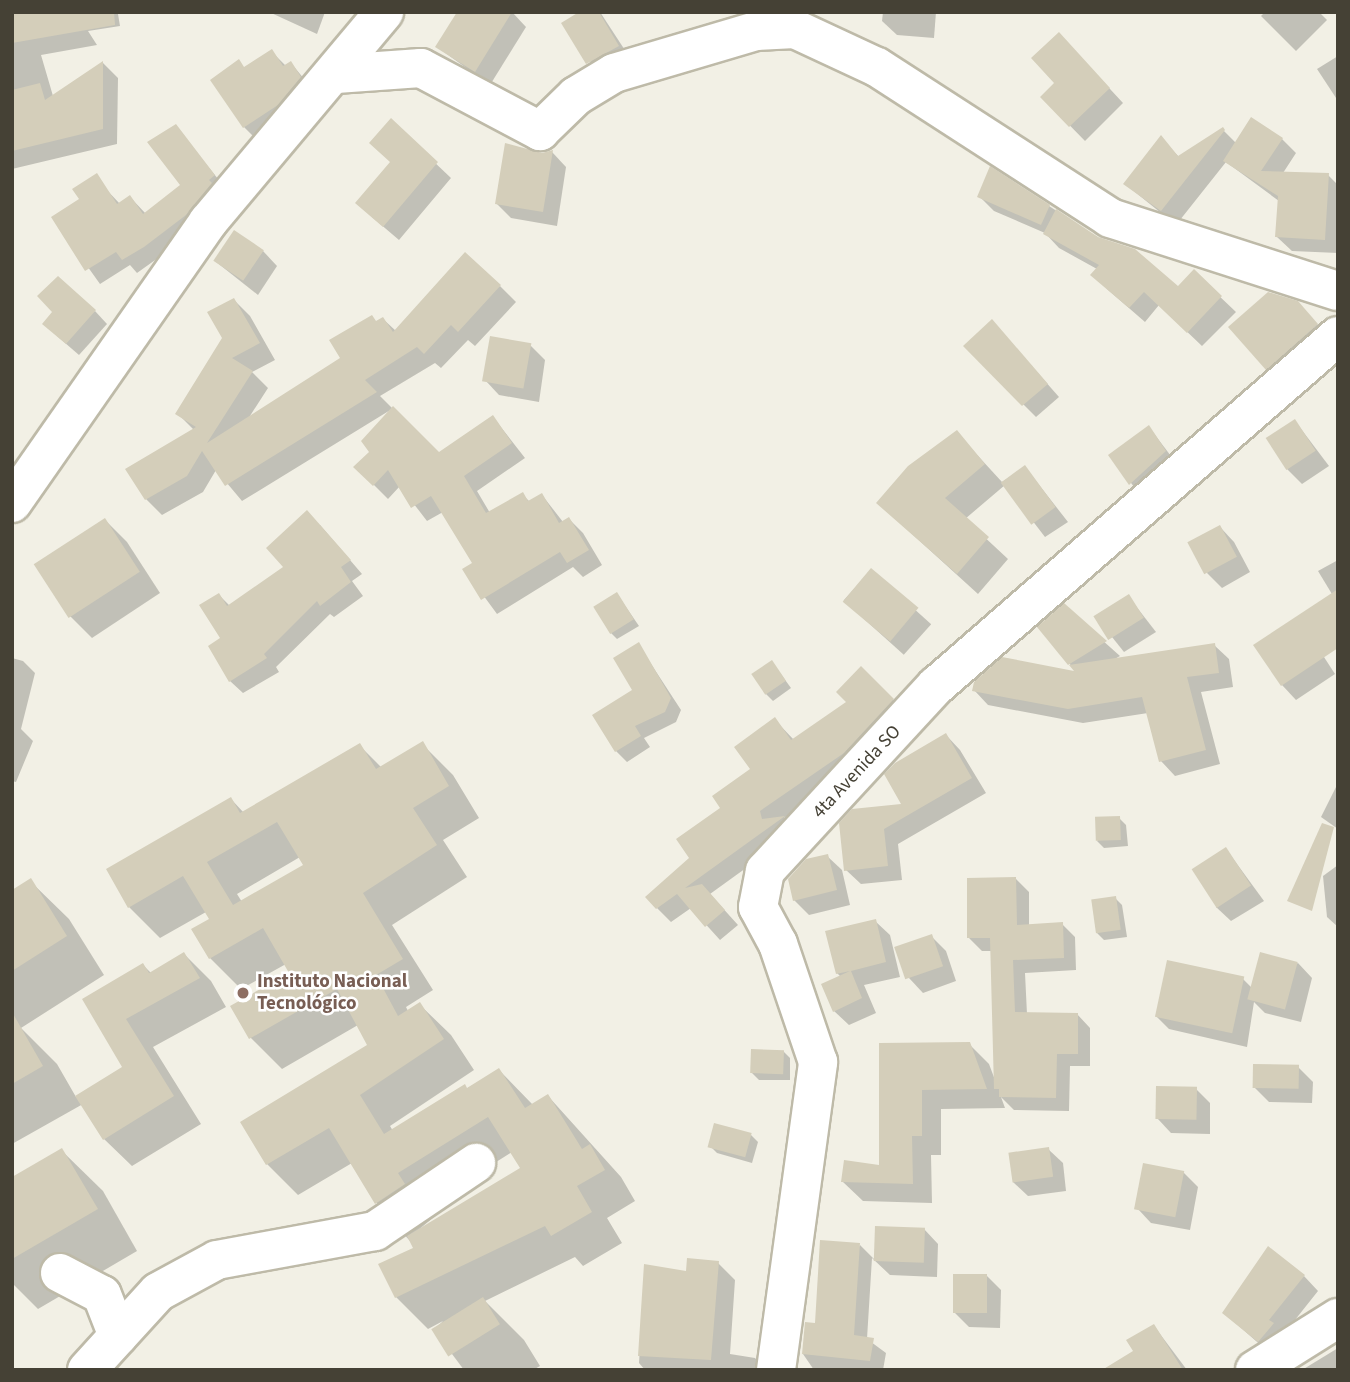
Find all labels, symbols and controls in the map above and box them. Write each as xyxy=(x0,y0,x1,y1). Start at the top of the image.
street label: 4ta Avenida SO xyxy=(808,721,906,823)
place label: Instituto Nacional Tecnológico xyxy=(257,971,407,1015)
marker: Instituto Nacional Tecnológico xyxy=(235,985,251,1001)

